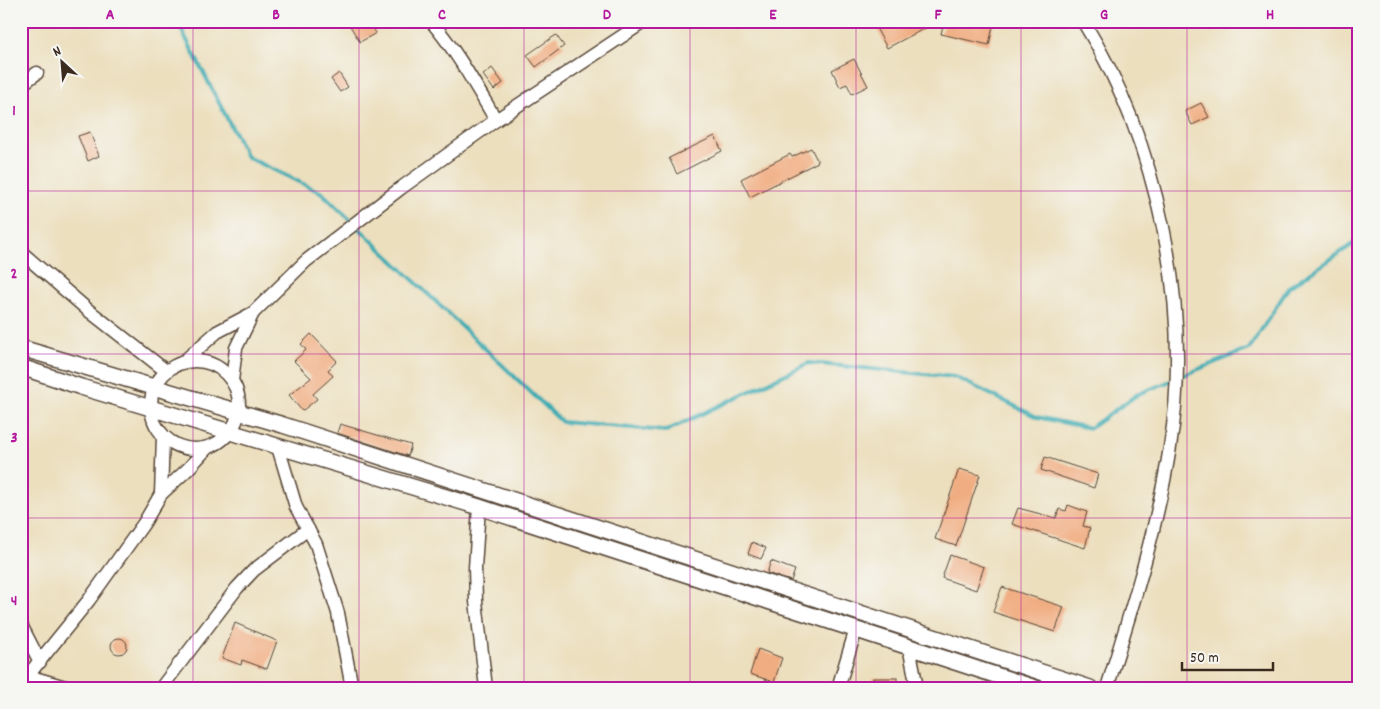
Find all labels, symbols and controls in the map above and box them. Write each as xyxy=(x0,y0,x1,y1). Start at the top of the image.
text: A xyxy=(106,4,115,27)
text: B xyxy=(272,4,280,27)
text: C xyxy=(438,4,446,27)
text: D xyxy=(603,4,612,27)
text: E xyxy=(769,4,777,27)
text: F xyxy=(934,4,942,27)
text: G xyxy=(1100,4,1108,27)
text: H xyxy=(1266,4,1274,27)
north arrow xyxy=(38,38,88,88)
text: N xyxy=(50,42,65,63)
text: 1 xyxy=(12,100,16,123)
text: 2 xyxy=(11,263,18,286)
text: 3 xyxy=(10,427,18,450)
text: 4 xyxy=(11,590,17,613)
scale bar xyxy=(1182,639,1274,671)
text: 50 m xyxy=(1190,648,1219,670)

